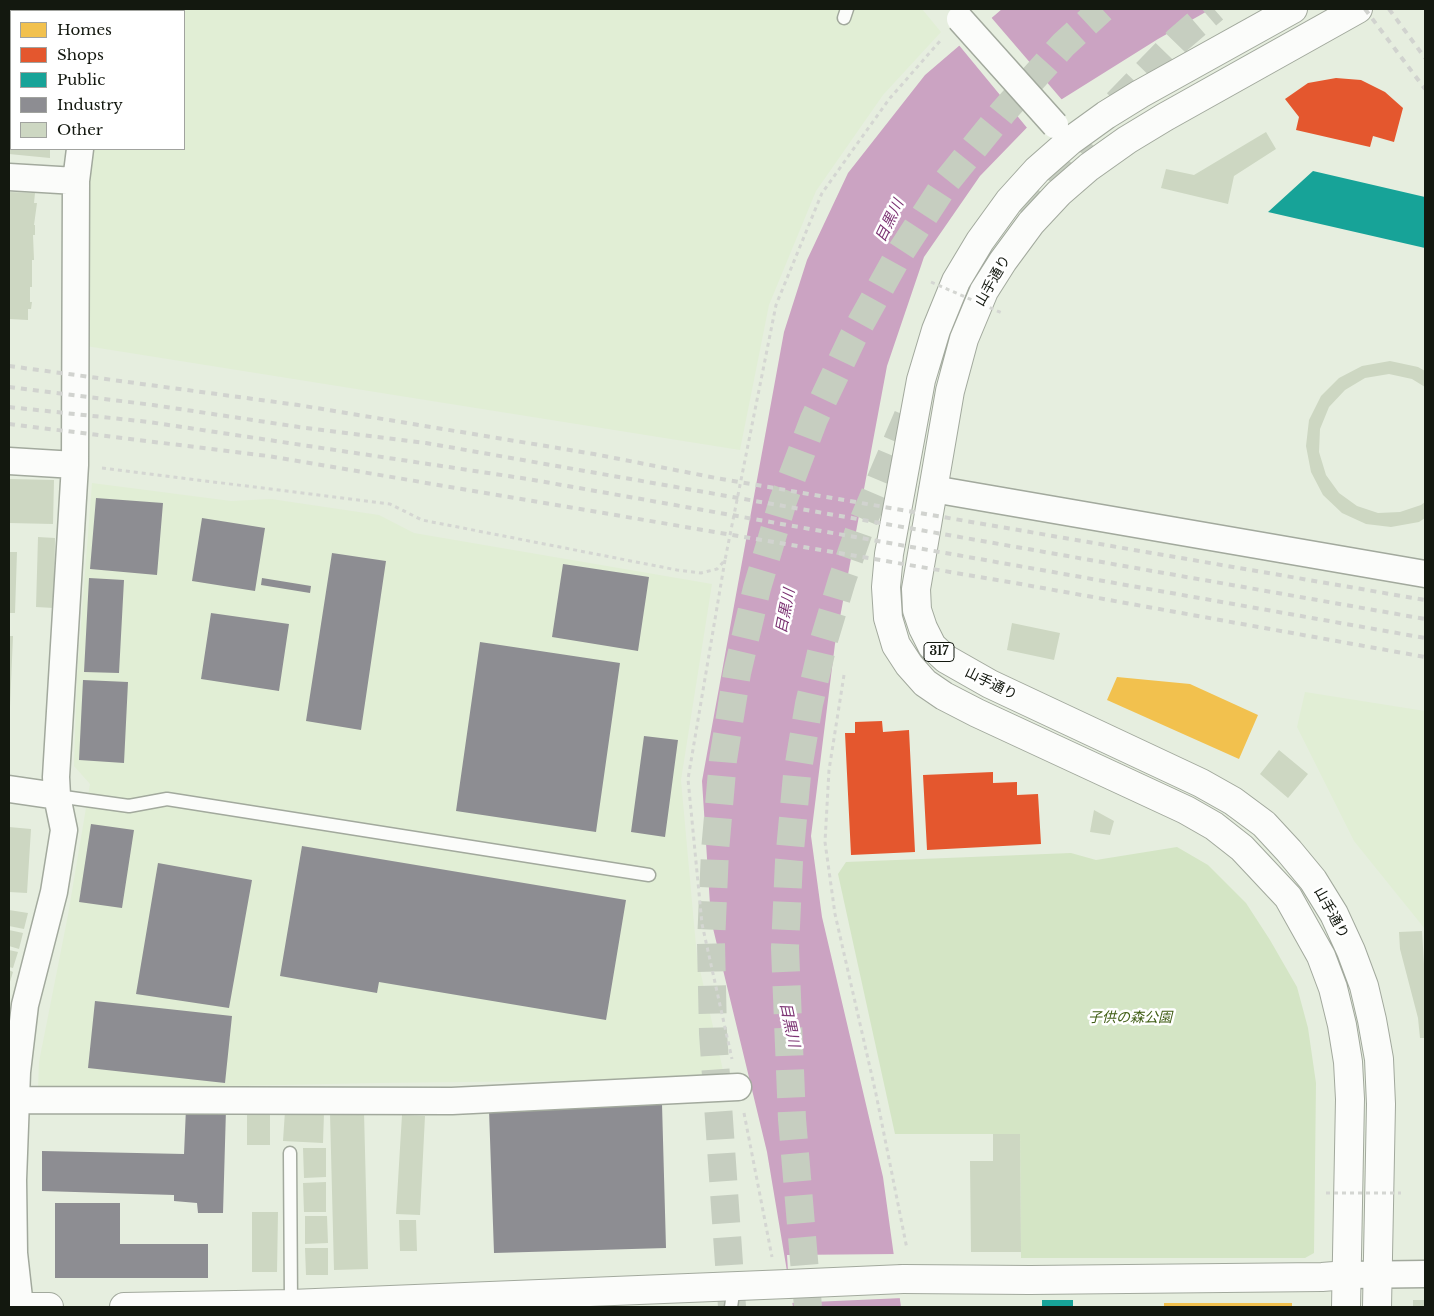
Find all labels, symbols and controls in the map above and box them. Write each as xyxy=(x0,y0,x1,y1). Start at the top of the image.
legend xyxy=(10,10,185,150)
text: Homes xyxy=(57,20,112,39)
text: Shops xyxy=(57,45,104,64)
text: Public xyxy=(57,70,105,89)
text: Industry xyxy=(57,95,123,114)
text: Other xyxy=(57,120,103,139)
water label: 目黒川 xyxy=(872,197,908,245)
street label: 山手通り xyxy=(972,253,1014,309)
water label: 目黒川 xyxy=(773,587,799,635)
road number: 317 xyxy=(924,642,954,662)
street label: 山手通り xyxy=(962,664,1020,704)
street label: 山手通り xyxy=(1310,884,1352,942)
water label: 目黒川 xyxy=(776,1001,802,1049)
park label: 子供の森公園 xyxy=(1088,1010,1172,1026)

